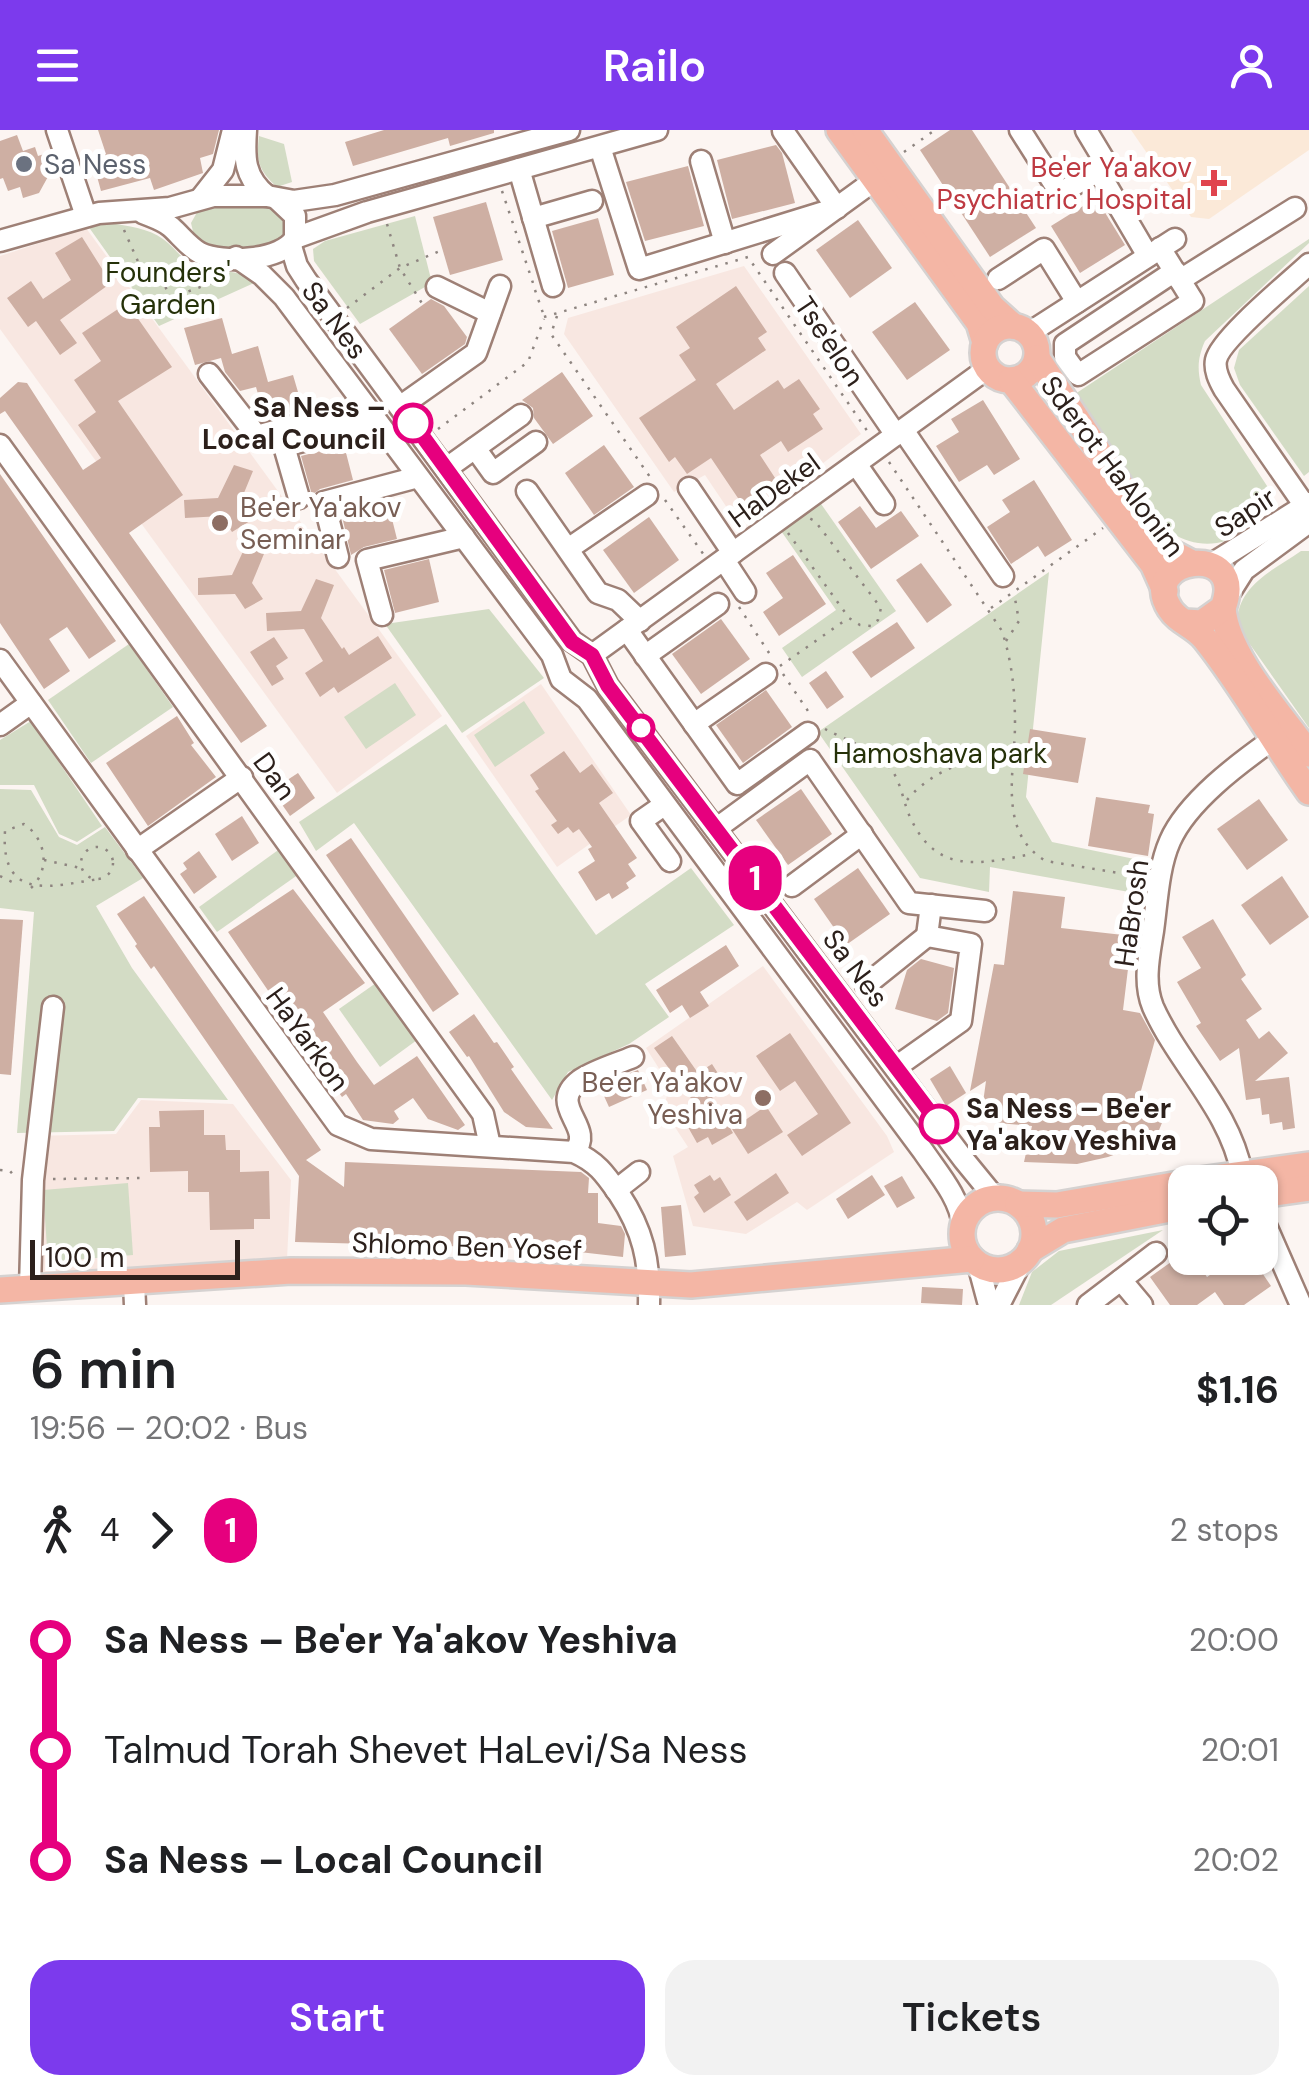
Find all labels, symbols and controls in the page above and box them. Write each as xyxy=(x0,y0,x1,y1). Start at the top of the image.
text: Railo xyxy=(603,36,706,95)
icon: menu xyxy=(30,38,85,93)
icon: person xyxy=(1224,38,1279,93)
place label: Sa Ness xyxy=(44,146,146,183)
place label: Be'er Ya'akov Psychiatric Hospital xyxy=(936,149,1192,218)
marker: Sa Ness xyxy=(13,153,35,175)
marker: Be'er Ya'akov Psychiatric Hospital xyxy=(1201,170,1227,196)
park label: Founders' Garden xyxy=(105,254,231,323)
street label: Sa Nes xyxy=(293,274,376,367)
street label: Tse'elon xyxy=(786,289,873,393)
street label: Sderot HaAlonim xyxy=(1032,368,1193,564)
place label: Sa Ness – Local Council xyxy=(202,389,386,458)
marker: Sa Ness – Local Council xyxy=(394,404,432,442)
street label: HaDekel xyxy=(721,445,828,536)
street label: Sapir xyxy=(1207,479,1283,546)
place label: Be'er Ya'akov Seminar xyxy=(240,489,402,558)
marker: Be'er Ya'akov Seminar xyxy=(209,512,231,534)
unlabelled marker xyxy=(628,715,654,741)
park label: Hamoshava park xyxy=(833,735,1047,772)
street label: Dan xyxy=(245,745,304,808)
line badge: 1 xyxy=(722,846,788,910)
text: 1 xyxy=(749,855,761,901)
street label: HaBrosh xyxy=(1106,857,1157,969)
street label: Sa Nes xyxy=(814,922,897,1015)
street label: HaYarkon xyxy=(257,980,358,1099)
place label: Be'er Ya'akov Yeshiva xyxy=(582,1064,743,1133)
marker: Be'er Ya'akov Yeshiva xyxy=(752,1087,774,1109)
place label: Sa Ness – Be'er Ya'akov Yeshiva xyxy=(966,1090,1177,1159)
marker: Sa Ness – Be'er Ya'akov Yeshiva xyxy=(920,1105,958,1143)
map controls xyxy=(1168,1165,1278,1275)
button: locate xyxy=(1168,1165,1278,1275)
street label: Shlomo Ben Yosef xyxy=(351,1224,583,1269)
scale bar xyxy=(30,1235,240,1280)
text: 100 m xyxy=(45,1239,124,1276)
text: 6 min xyxy=(30,1333,177,1405)
text: $1.16 xyxy=(1196,1365,1279,1415)
text: 19:56 – 20:02 · Bus xyxy=(30,1407,308,1449)
icon: walk xyxy=(30,1503,85,1558)
icon: forward xyxy=(134,1503,189,1558)
text: 1 xyxy=(224,1507,237,1553)
text: 4 xyxy=(100,1509,119,1551)
text: 2 stops xyxy=(1170,1509,1279,1551)
text: Sa Ness – Be'er Ya'akov Yeshiva xyxy=(104,1615,678,1665)
text: 20:00 xyxy=(1189,1619,1279,1661)
text: Talmud Torah Shevet HaLevi/Sa Ness xyxy=(104,1725,748,1775)
text: 20:01 xyxy=(1201,1729,1279,1771)
text: Sa Ness – Local Council xyxy=(104,1835,543,1885)
text: 20:02 xyxy=(1193,1839,1279,1881)
button: Start xyxy=(30,1960,645,2075)
button: Tickets xyxy=(665,1960,1279,2075)

